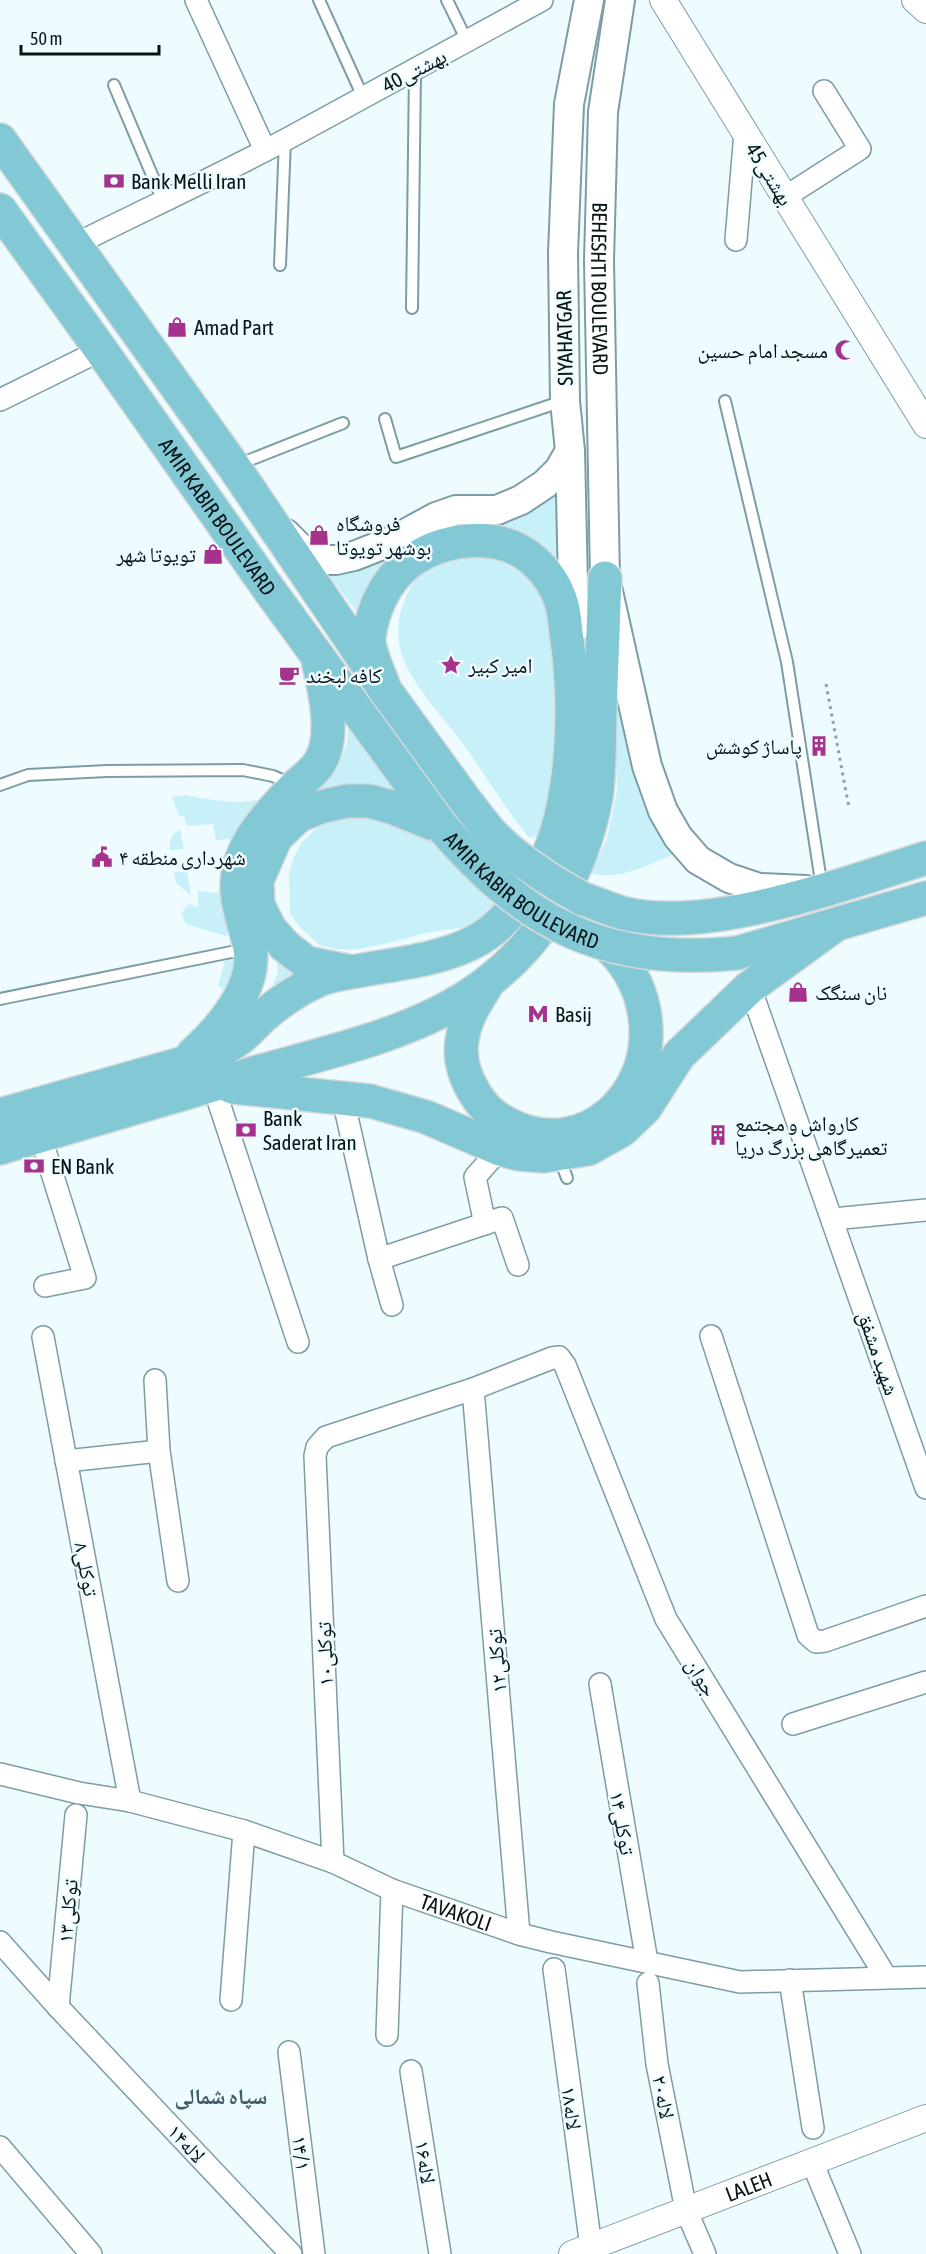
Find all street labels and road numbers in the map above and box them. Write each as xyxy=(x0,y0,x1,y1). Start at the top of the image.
street label: 40بهشتی xyxy=(378,43,451,99)
street label: بهشتی45 xyxy=(740,138,799,211)
street label: BEHESHTI BOULEVARD xyxy=(587,202,613,375)
street label: SIYAHATGAR xyxy=(551,290,577,386)
street label: AMIR KABIR BOULEVARD xyxy=(154,433,281,600)
street label: AMIR KABIR BOULEVARD xyxy=(440,827,602,953)
street label: شهید مشفق xyxy=(852,1308,905,1399)
street label: توکلی۸ xyxy=(68,1540,104,1599)
street label: ۱۰توکلی xyxy=(311,1621,339,1686)
street label: توکلی۱۲ xyxy=(481,1628,513,1694)
street label: جوان xyxy=(680,1653,723,1701)
street label: توکلی۱۴ xyxy=(604,1789,640,1857)
street label: توکلی۱۳ xyxy=(52,1878,84,1944)
street label: TAVAKOLI xyxy=(417,1889,495,1936)
street label: لاله۲۰ xyxy=(648,2073,680,2121)
street label: لاله۱۸ xyxy=(557,2085,587,2131)
street label: لاله۱۴ xyxy=(163,2119,211,2167)
street label: ۱۴/۱ xyxy=(288,2134,316,2172)
street label: لاله۱۶ xyxy=(411,2139,441,2185)
street label: LALEH xyxy=(722,2166,775,2206)

